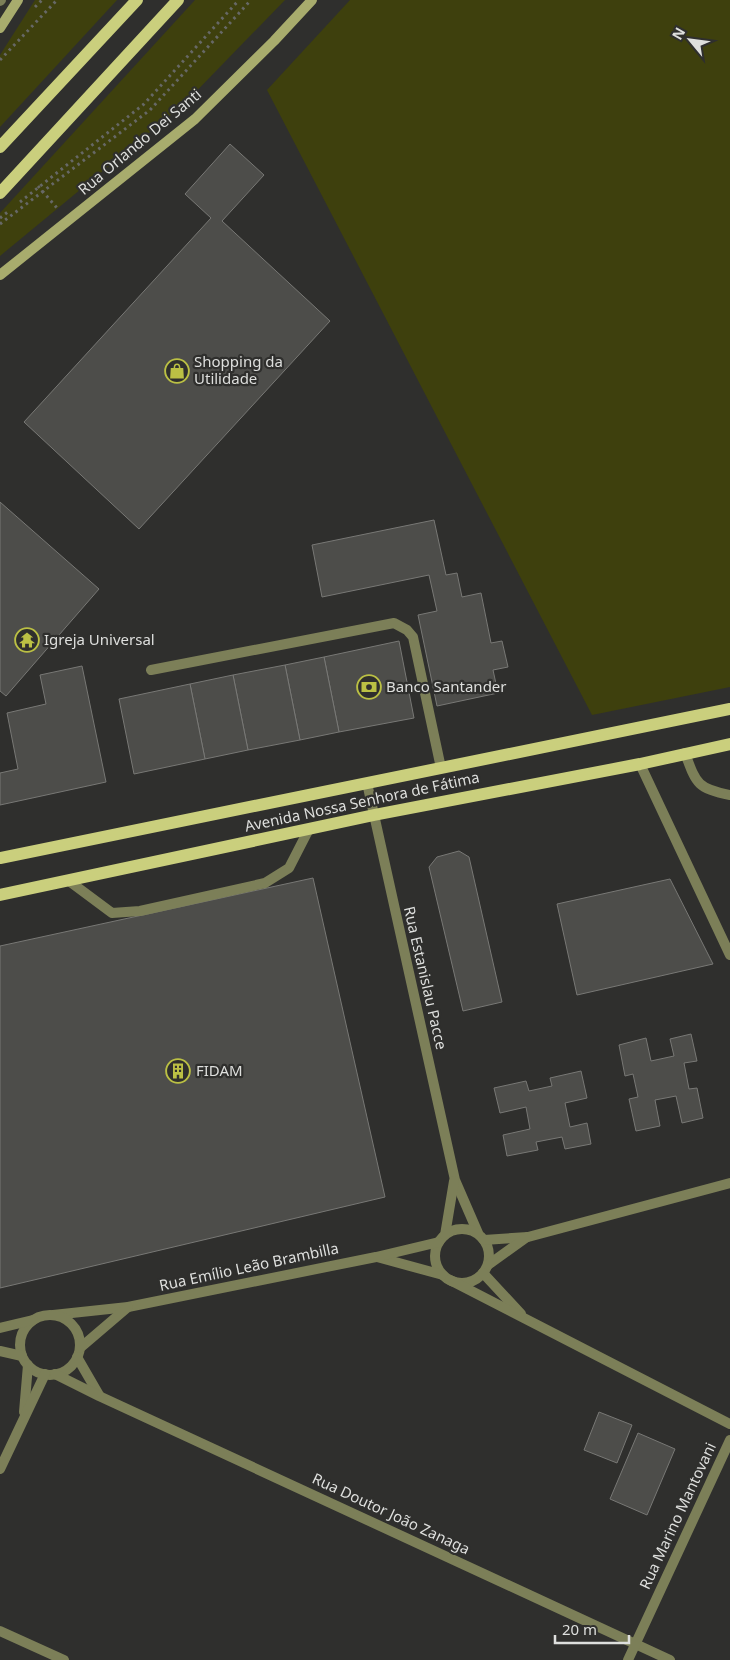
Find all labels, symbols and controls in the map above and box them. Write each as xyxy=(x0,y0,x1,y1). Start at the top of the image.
north arrow xyxy=(665,15,715,65)
text: N xyxy=(667,24,689,43)
street label: Rua Orlando Dei Santi xyxy=(74,84,205,199)
place label: Shopping da Utilidade xyxy=(194,351,283,388)
shop icon: Shopping da Utilidade xyxy=(164,358,190,384)
temple icon: Igreja Universal xyxy=(14,627,40,653)
place label: Igreja Universal xyxy=(44,629,155,649)
bank icon: Banco Santander xyxy=(356,674,382,700)
place label: Banco Santander xyxy=(386,676,507,696)
street label: Avenida Nossa Senhora de Fátima xyxy=(243,766,481,836)
street label: Rua Estanislau Pacce xyxy=(400,904,452,1051)
building icon: FIDAM xyxy=(165,1058,191,1084)
place label: FIDAM xyxy=(196,1060,243,1080)
street label: Rua Emílio Leão Brambilla xyxy=(157,1237,340,1295)
street label: Rua Marino Mantovani xyxy=(634,1439,720,1592)
street label: Rua Doutor João Zanaga xyxy=(309,1468,473,1558)
scale bar xyxy=(555,1612,629,1644)
text: 20 m xyxy=(562,1619,597,1639)

